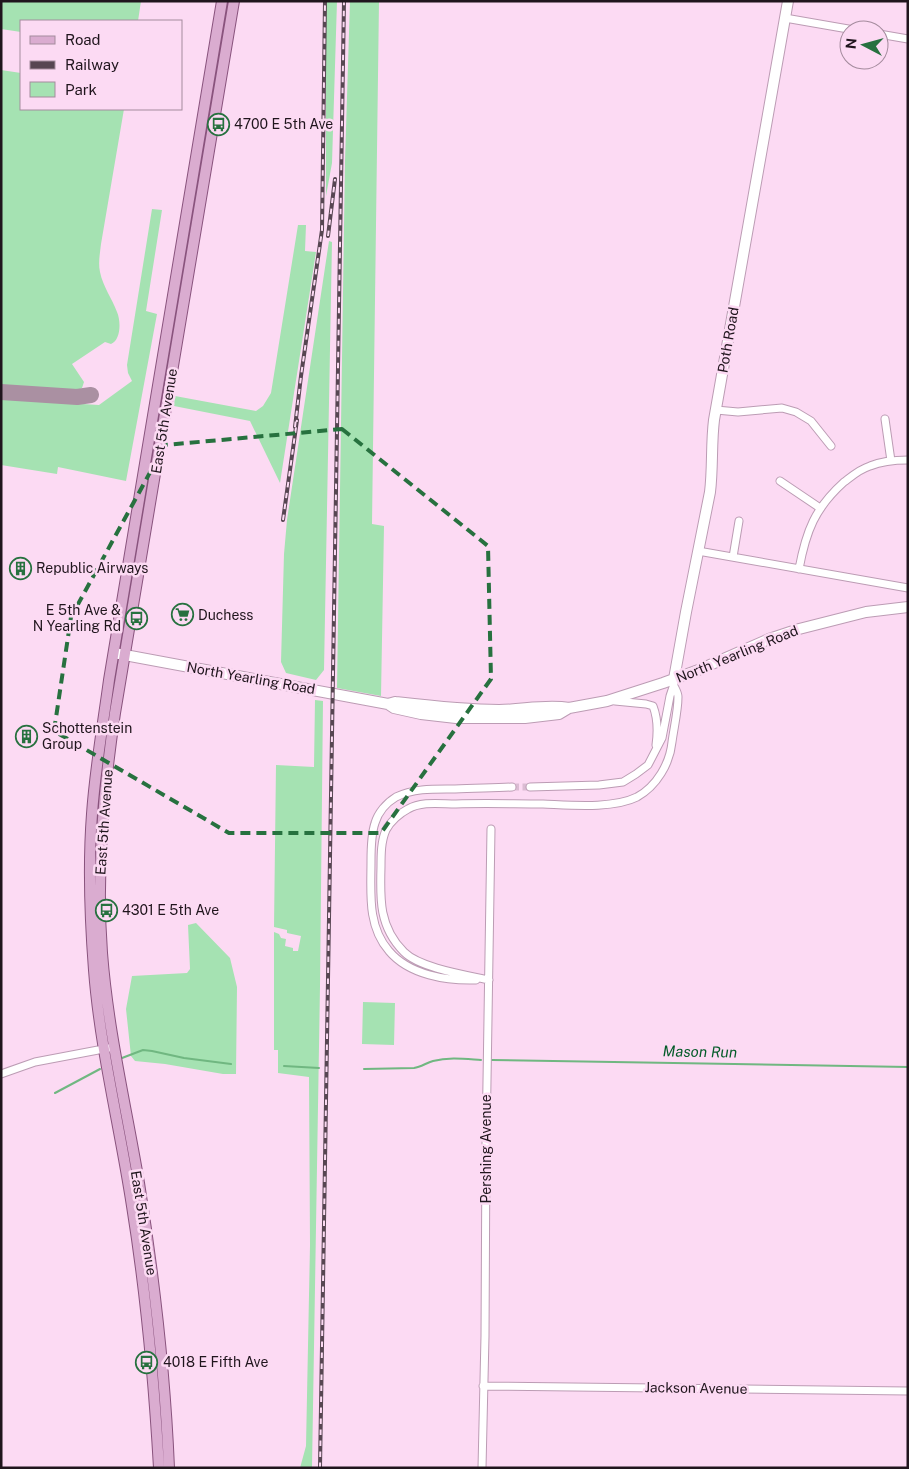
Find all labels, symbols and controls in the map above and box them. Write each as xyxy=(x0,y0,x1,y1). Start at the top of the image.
legend xyxy=(20,20,182,110)
north arrow xyxy=(839,20,889,70)
text: Road xyxy=(65,31,101,48)
text: N xyxy=(843,37,860,50)
text: Railway xyxy=(65,56,119,73)
text: Park xyxy=(65,81,97,98)
bus stop icon: 4700 E 5th Ave xyxy=(206,112,230,136)
place label: 4700 E 5th Ave xyxy=(234,116,333,132)
street label: Poth Road xyxy=(714,306,742,374)
street label: East 5th Avenue xyxy=(148,367,180,475)
building icon: Republic Airways xyxy=(8,556,32,580)
place label: Republic Airways xyxy=(36,560,148,576)
place label: E 5th Ave & N Yearling Rd xyxy=(33,602,121,634)
supermarket icon: Duchess xyxy=(170,603,194,627)
bus stop icon: E 5th Ave & N Yearling Rd xyxy=(125,606,149,630)
place label: Duchess xyxy=(198,607,253,623)
street label: North Yearling Road xyxy=(674,622,800,686)
street label: North Yearling Road xyxy=(185,659,317,697)
place label: Schottenstein Group xyxy=(42,720,132,752)
building icon: Schottenstein Group xyxy=(14,724,38,748)
street label: East 5th Avenue xyxy=(92,769,116,875)
bus stop icon: 4301 E 5th Ave xyxy=(94,898,118,922)
place label: 4301 E 5th Ave xyxy=(122,902,219,918)
water label: Mason Run xyxy=(663,1042,737,1061)
street label: Pershing Avenue xyxy=(478,1094,494,1204)
street label: East 5th Avenue xyxy=(128,1169,160,1277)
bus stop icon: 4018 E Fifth Ave xyxy=(135,1350,159,1374)
place label: 4018 E Fifth Ave xyxy=(163,1354,268,1370)
street label: Jackson Avenue xyxy=(644,1379,748,1397)

